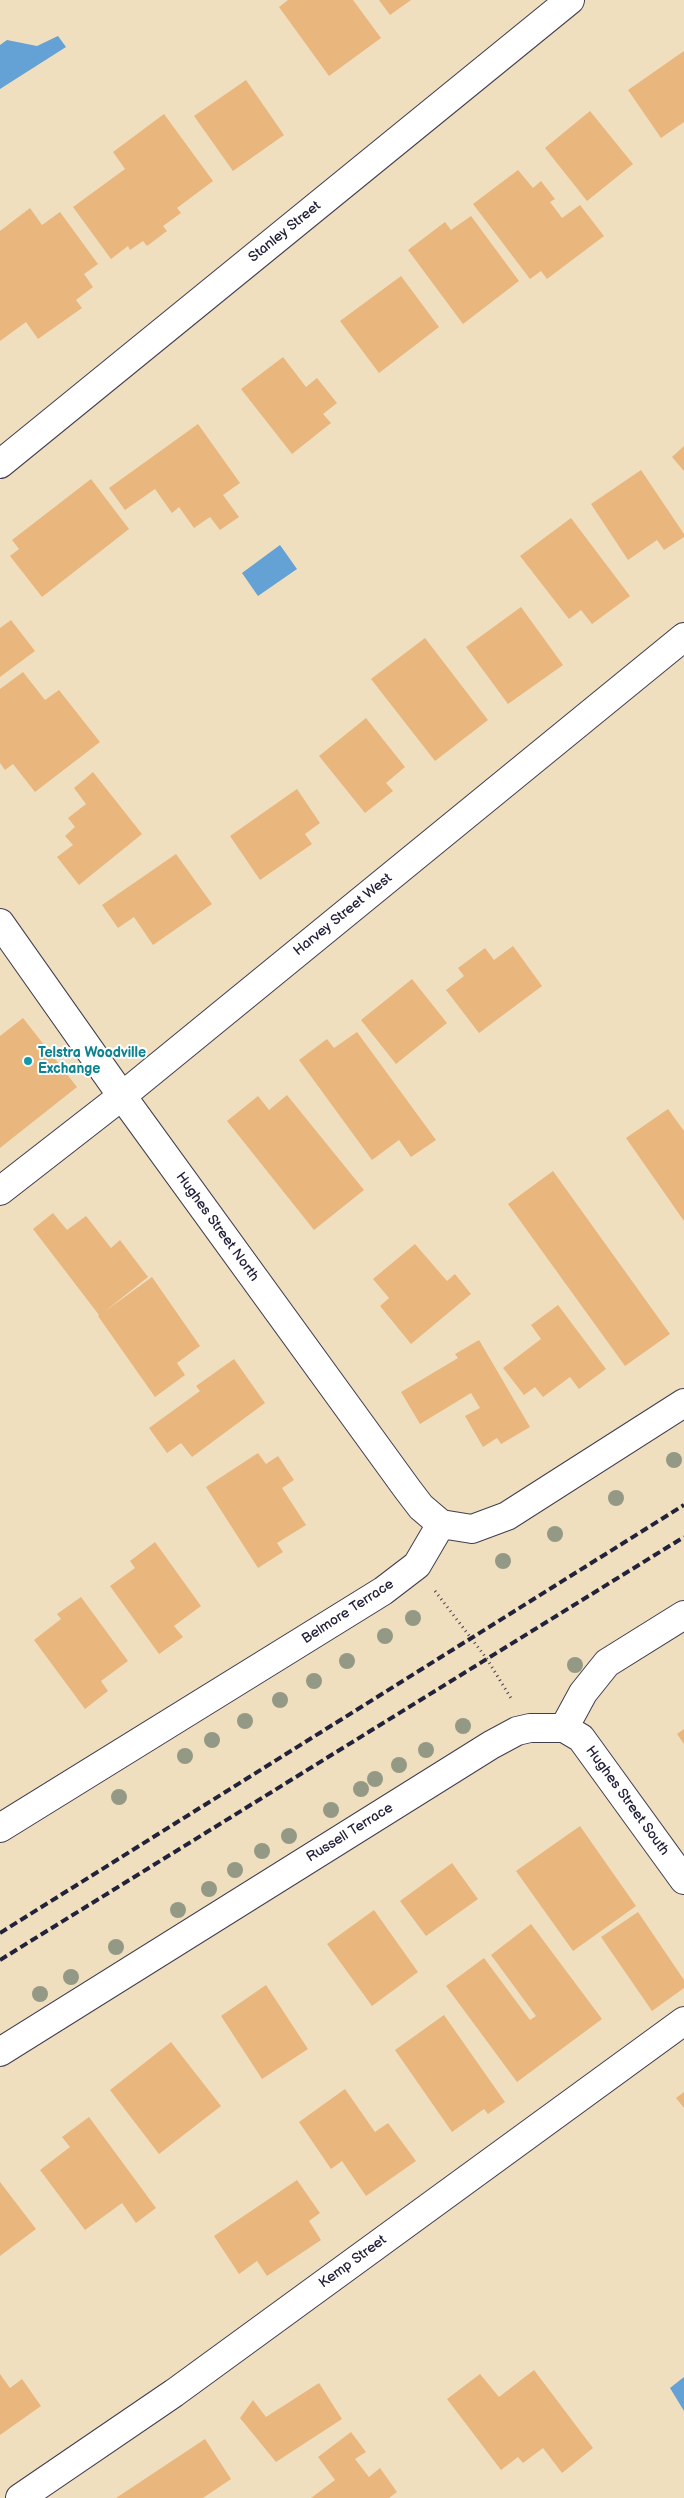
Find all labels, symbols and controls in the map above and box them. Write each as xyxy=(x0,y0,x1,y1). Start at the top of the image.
street label: Stanley Street xyxy=(246,198,324,266)
street label: Harvey Street West xyxy=(290,870,396,960)
place label: Telstra Woodville Exchange xyxy=(38,1045,146,1078)
marker: Telstra Woodville Exchange xyxy=(22,1055,34,1067)
street label: Hughes Street North xyxy=(172,1169,262,1285)
street label: Belmore Terrace xyxy=(299,1576,397,1648)
street label: Hughes Street South xyxy=(582,1743,672,1859)
street label: Russell Terrace xyxy=(304,1800,396,1866)
street label: Kemp Street xyxy=(316,2232,390,2292)

